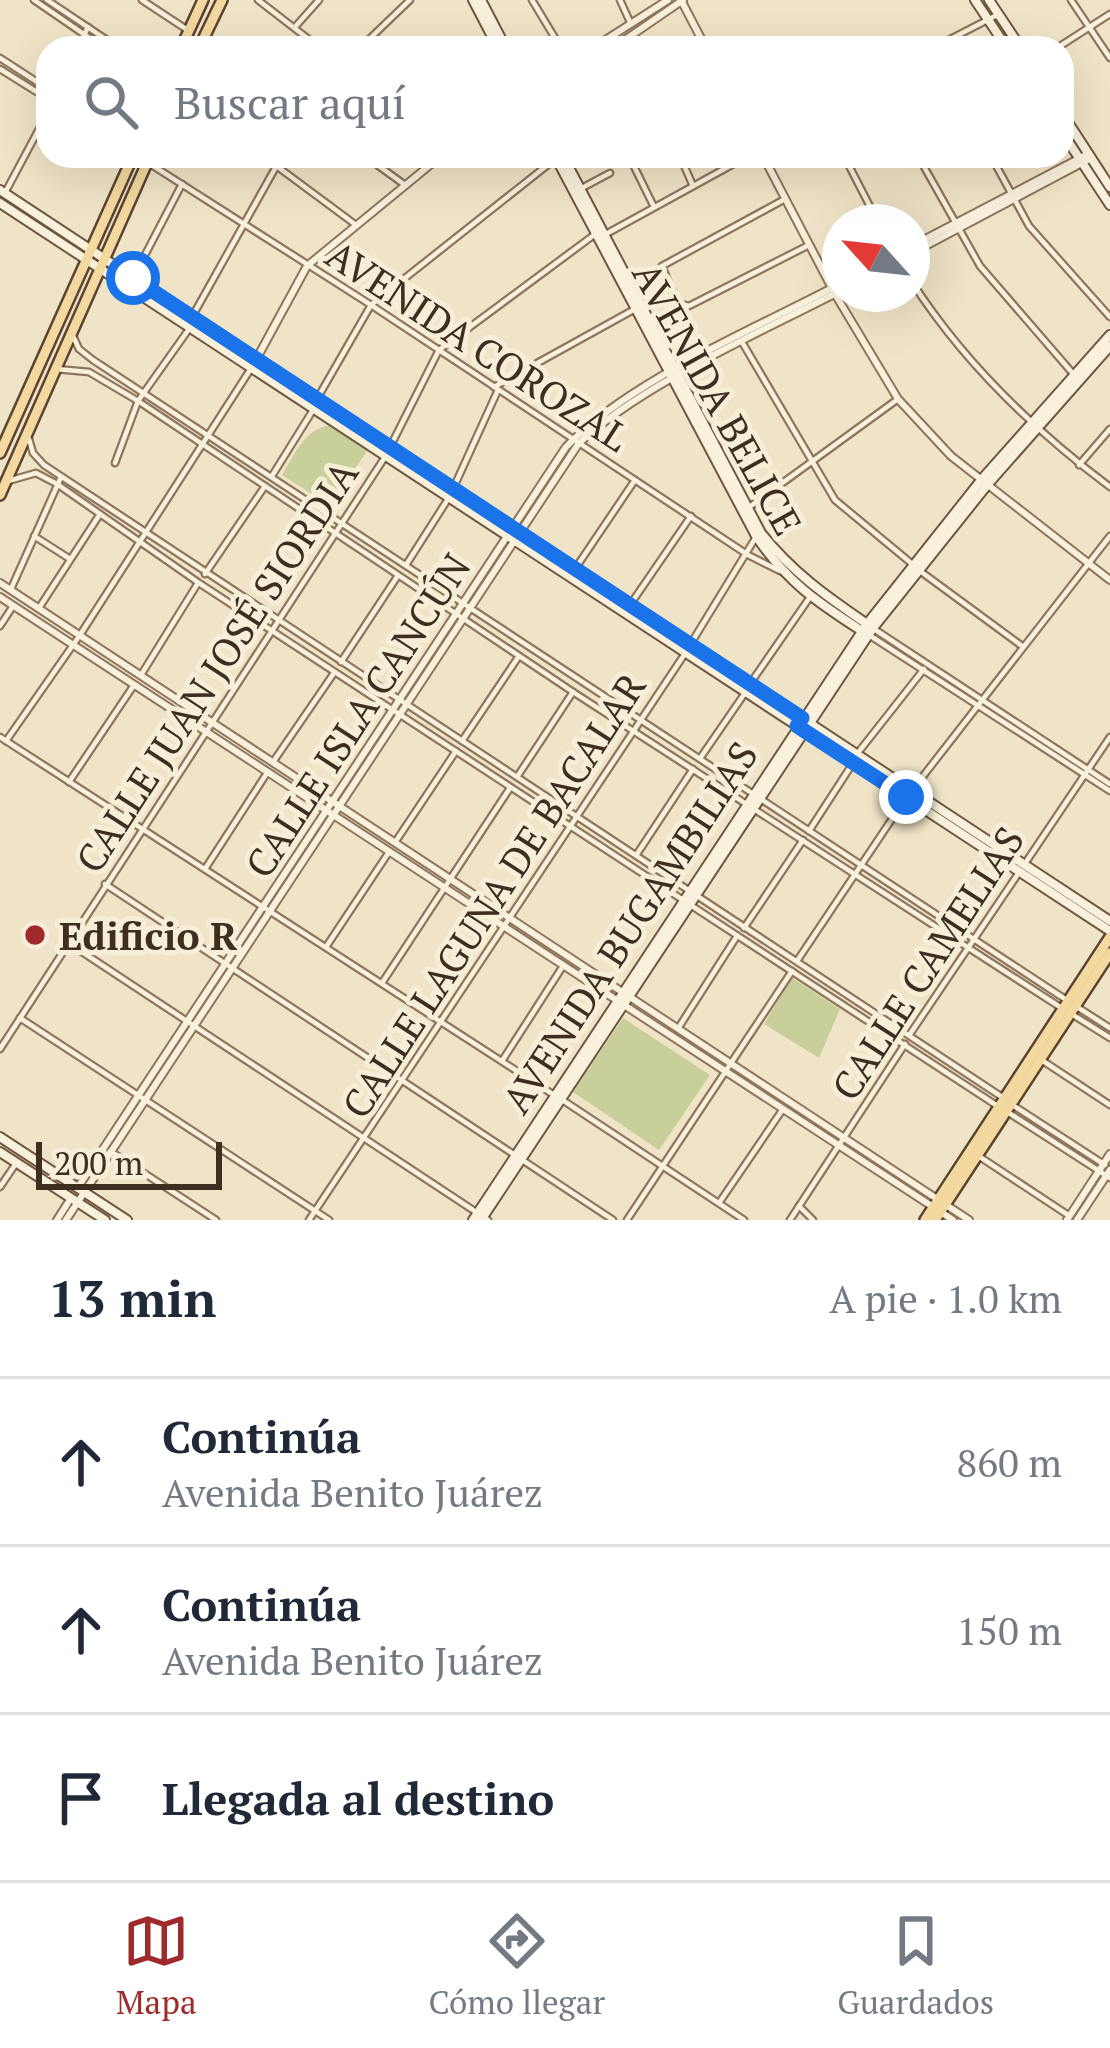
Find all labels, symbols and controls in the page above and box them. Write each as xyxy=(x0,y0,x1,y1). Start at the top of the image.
search box xyxy=(36,36,1074,168)
icon: search xyxy=(78,69,144,135)
text: Buscar aquí xyxy=(174,72,406,132)
north arrow xyxy=(822,204,930,312)
street label: AVENIDA COROZAL xyxy=(317,228,639,462)
route start xyxy=(106,251,160,305)
street label: AVENIDA BELICE xyxy=(621,252,815,544)
street label: CALLE JUAN JOSÉ SIORDIA xyxy=(63,450,369,882)
street label: CALLE ISLA CANCÚN xyxy=(233,543,481,887)
street label: CALLE LAGUNA DE BACALAR xyxy=(329,662,657,1128)
street label: AVENIDA BUGAMBILIAS xyxy=(489,731,769,1123)
route end xyxy=(879,770,933,824)
street label: CALLE CAMELIAS xyxy=(819,816,1035,1110)
place label: Edificio R xyxy=(59,909,237,961)
marker: Edificio R xyxy=(22,922,48,948)
scale bar xyxy=(36,1136,222,1189)
text: 200 m xyxy=(54,1141,143,1184)
text: 13 min xyxy=(48,1264,216,1332)
text: A pie · 1.0 km xyxy=(829,1272,1062,1324)
text: Continúa xyxy=(162,1406,361,1466)
icon: ahead xyxy=(48,1429,114,1495)
text: 860 m xyxy=(957,1436,1062,1488)
text: Avenida Benito Juárez xyxy=(162,1466,543,1518)
text: Continúa xyxy=(162,1574,361,1634)
icon: ahead xyxy=(48,1597,114,1663)
text: 150 m xyxy=(957,1604,1062,1656)
text: Avenida Benito Juárez xyxy=(162,1634,543,1686)
icon: arrive xyxy=(48,1765,114,1831)
text: Llegada al destino xyxy=(162,1768,554,1828)
tab: Mapa xyxy=(116,1908,197,2023)
tab: Cómo llegar xyxy=(429,1908,605,2023)
tab: Guardados xyxy=(837,1908,994,2023)

